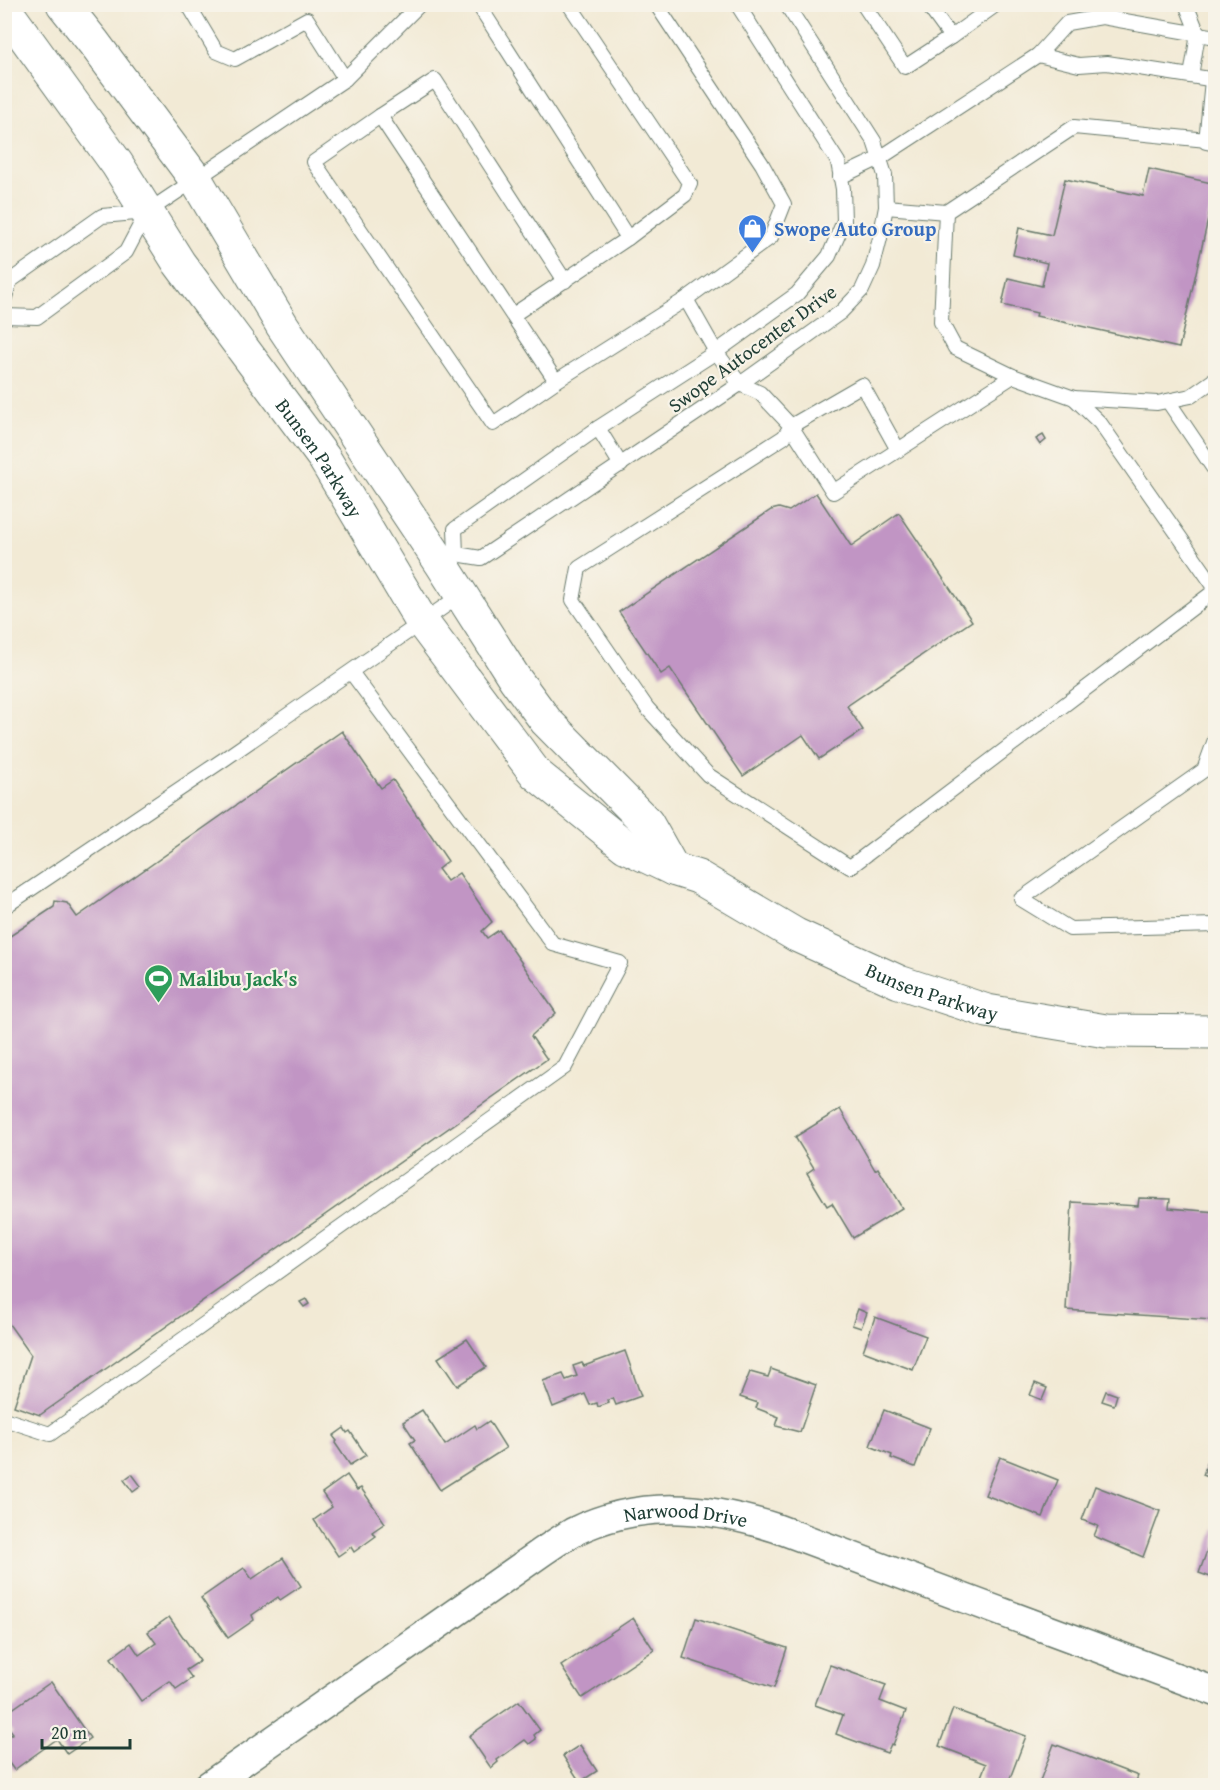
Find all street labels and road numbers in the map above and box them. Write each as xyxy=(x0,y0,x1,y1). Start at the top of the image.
street label: Swope Autocenter Drive xyxy=(662,277,842,419)
street label: Bunsen Parkway xyxy=(270,392,371,523)
street label: Bunsen Parkway xyxy=(861,954,1000,1027)
street label: Narwood Drive xyxy=(621,1495,751,1534)

